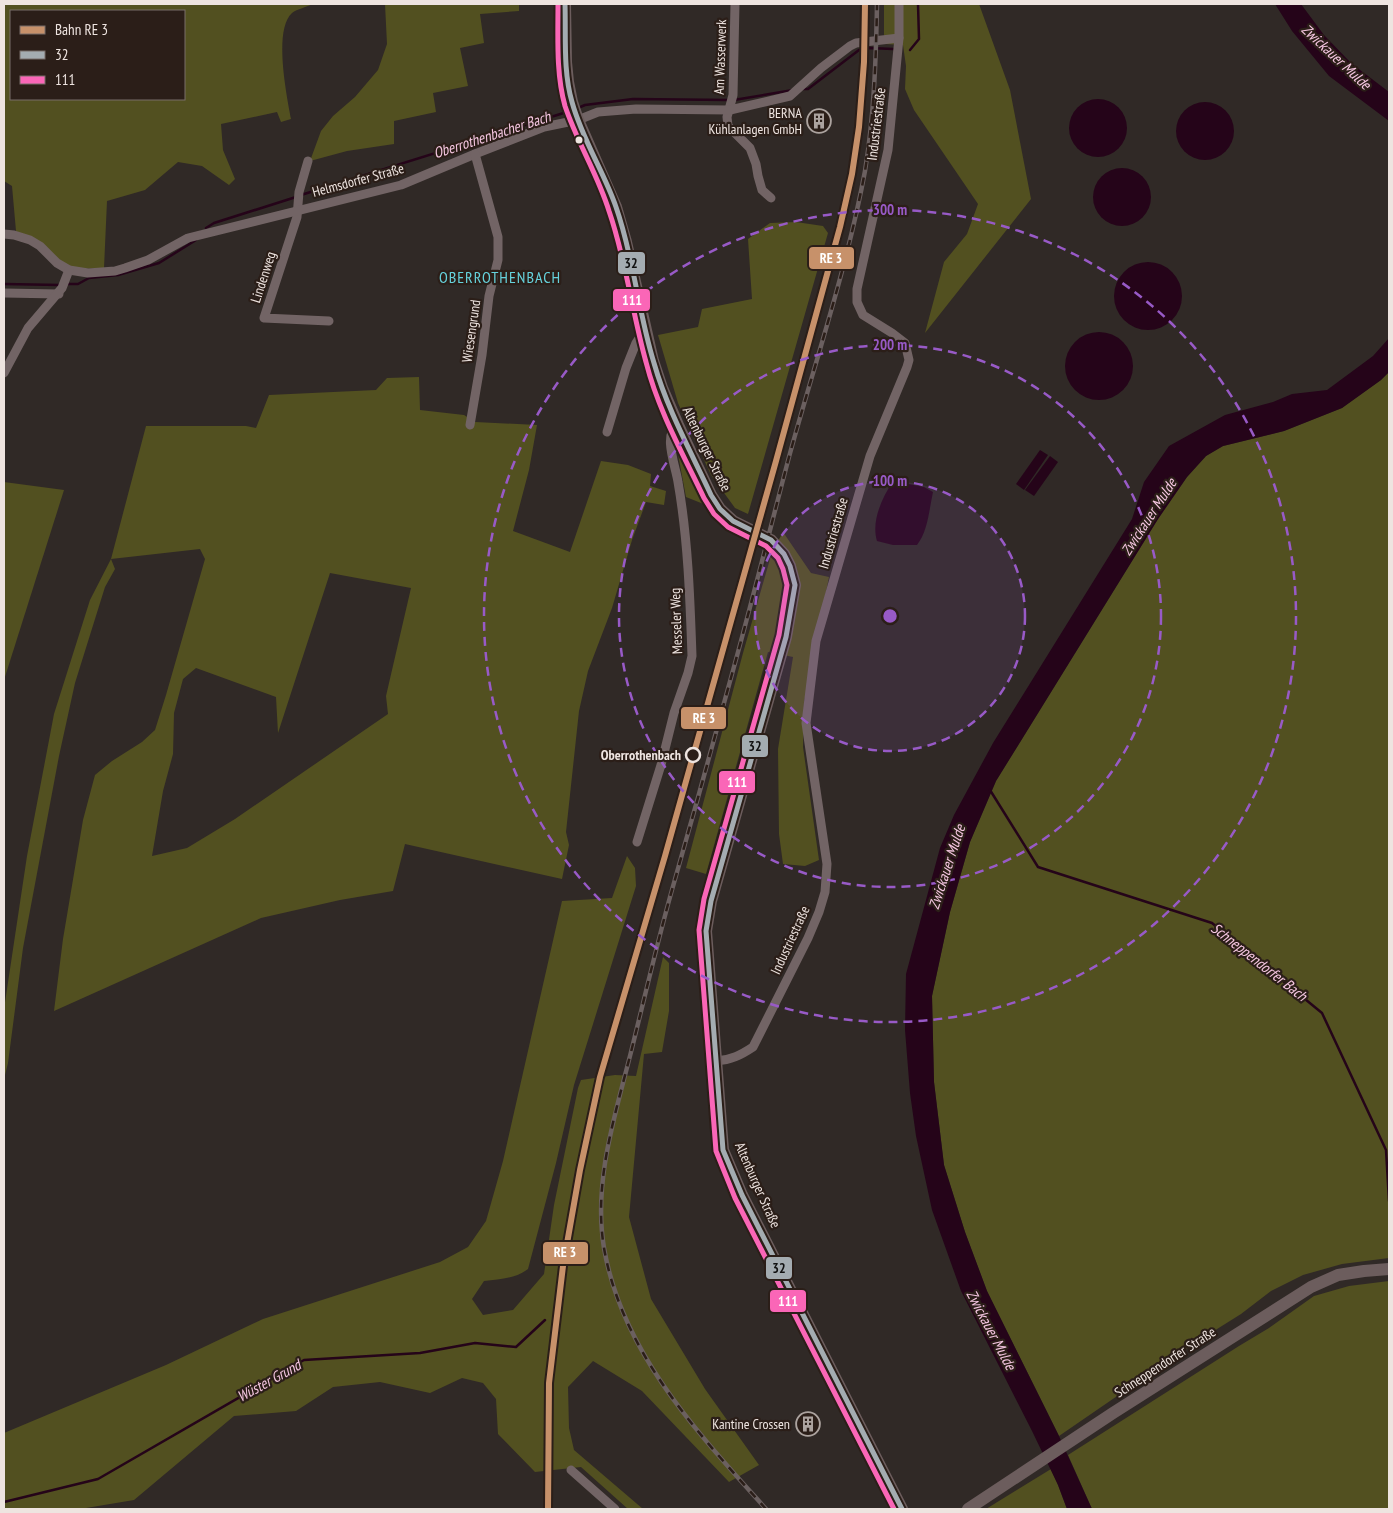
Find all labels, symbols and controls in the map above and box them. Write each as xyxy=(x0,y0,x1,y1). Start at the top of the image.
legend xyxy=(10,10,185,100)
street label: Am Wasserwerk xyxy=(710,19,730,95)
text: Bahn RE 3 xyxy=(55,20,108,39)
water label: Zwickauer Mulde xyxy=(1298,20,1376,94)
text: 32 xyxy=(55,45,69,64)
text: 111 xyxy=(55,70,75,89)
street label: Industriestraße xyxy=(863,86,889,162)
place label: BERNA Kühlanlagen GmbH xyxy=(708,104,802,138)
water label: Oberrothenbacher Bach xyxy=(431,106,554,162)
building icon: BERNA Kühlanlagen GmbH xyxy=(806,108,832,134)
unlabelled marker xyxy=(574,135,584,145)
street label: Helmsdorfer Straße xyxy=(310,159,406,201)
text: 300 m xyxy=(873,200,907,219)
line badge: RE 3 xyxy=(808,246,855,270)
street label: Lindenweg xyxy=(246,249,280,305)
text: RE 3 xyxy=(820,249,842,267)
line badge: 32 xyxy=(617,251,646,275)
text: 32 xyxy=(624,254,638,272)
district label: OBERROTHENBACH xyxy=(439,267,561,287)
line badge: 111 xyxy=(612,288,651,312)
text: 111 xyxy=(622,291,642,309)
street label: Wiesengrund xyxy=(458,299,484,363)
text: 200 m xyxy=(873,335,907,354)
street label: Altenburger Straße xyxy=(679,404,735,495)
text: 100 m xyxy=(873,471,907,490)
water label: Zwickauer Mulde xyxy=(1117,474,1181,559)
street label: Industriestraße xyxy=(814,495,852,571)
street label: Messeler Weg xyxy=(666,588,686,654)
centre of rings xyxy=(881,607,899,625)
line badge: RE 3 xyxy=(680,706,727,730)
text: RE 3 xyxy=(693,709,715,727)
line badge: 32 xyxy=(741,734,769,758)
text: 32 xyxy=(748,737,762,755)
place label: Oberrothenbach xyxy=(601,746,681,764)
marker: Oberrothenbach xyxy=(685,747,701,763)
line badge: 111 xyxy=(718,770,756,794)
text: 111 xyxy=(727,773,747,791)
water label: Zwickauer Mulde xyxy=(924,821,969,912)
street label: Industriestraße xyxy=(766,903,814,977)
water label: Schneppendorfer Bach xyxy=(1208,918,1312,1006)
street label: Altenburger Straße xyxy=(731,1139,785,1231)
line badge: RE 3 xyxy=(542,1241,589,1265)
text: RE 3 xyxy=(554,1243,576,1261)
line badge: 32 xyxy=(765,1256,793,1280)
text: 32 xyxy=(772,1259,786,1277)
water label: Zwickauer Mulde xyxy=(962,1287,1021,1374)
line badge: 111 xyxy=(769,1289,807,1313)
text: 111 xyxy=(778,1292,798,1310)
street label: Schneppendorfer Straße xyxy=(1111,1322,1219,1401)
water label: Wüster Grund xyxy=(234,1354,306,1406)
building icon: Kantine Crossen xyxy=(795,1411,821,1437)
place label: Kantine Crossen xyxy=(712,1415,790,1433)

